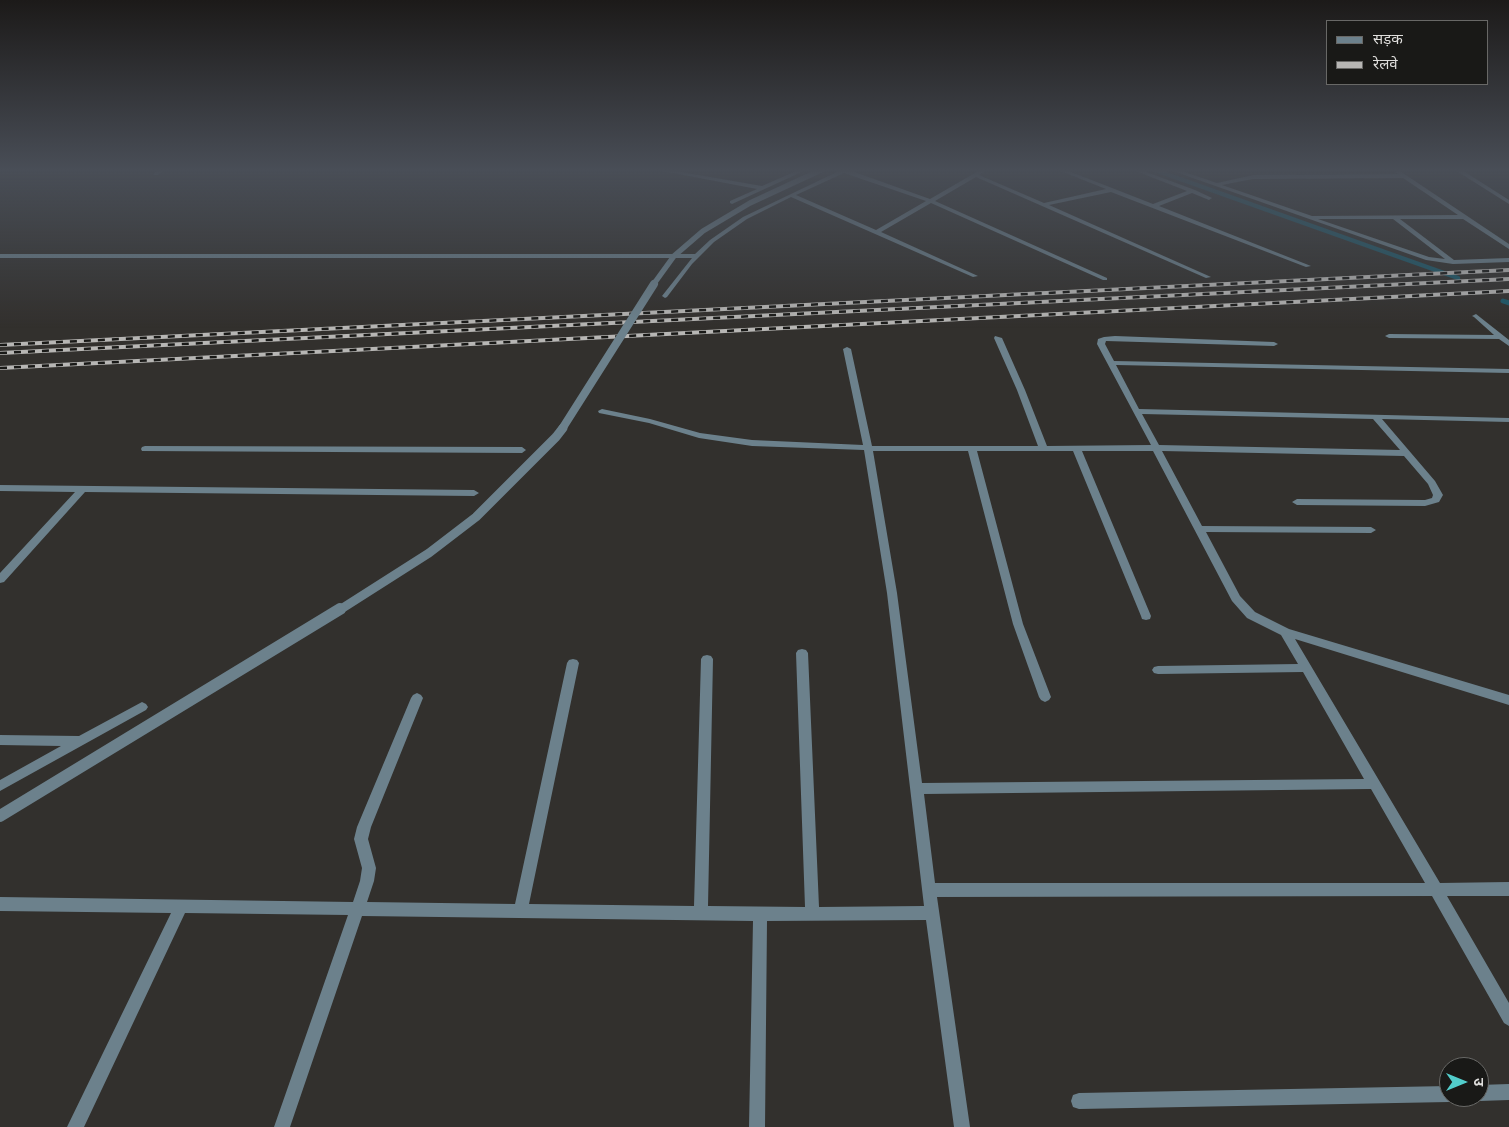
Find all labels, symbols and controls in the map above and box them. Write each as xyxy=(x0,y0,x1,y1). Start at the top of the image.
legend xyxy=(1326,20,1489,85)
text: सड़क xyxy=(1373,30,1403,48)
text: रेलवे xyxy=(1373,55,1398,73)
north arrow xyxy=(1439,1057,1489,1107)
text: उ xyxy=(1470,1078,1487,1086)

